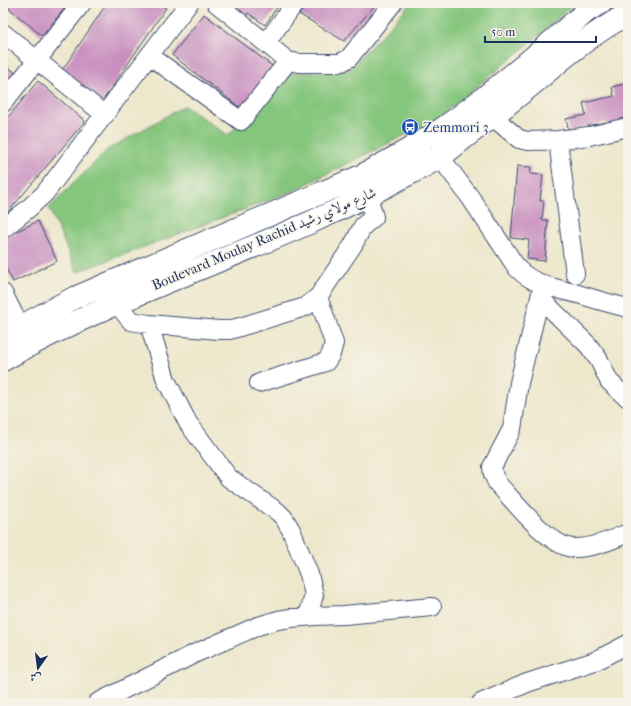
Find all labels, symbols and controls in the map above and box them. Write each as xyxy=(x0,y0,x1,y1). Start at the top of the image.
scale bar xyxy=(485,18,596,44)
text: 50 m xyxy=(491,25,515,39)
bus stop icon: Zemmori 3 xyxy=(400,117,420,137)
place label: Zemmori 3 xyxy=(423,119,488,136)
street label: Boulevard Moulay Rachid شارع مولاي رشيد xyxy=(149,184,380,297)
north arrow xyxy=(18,648,58,688)
text: ش xyxy=(29,670,43,685)

